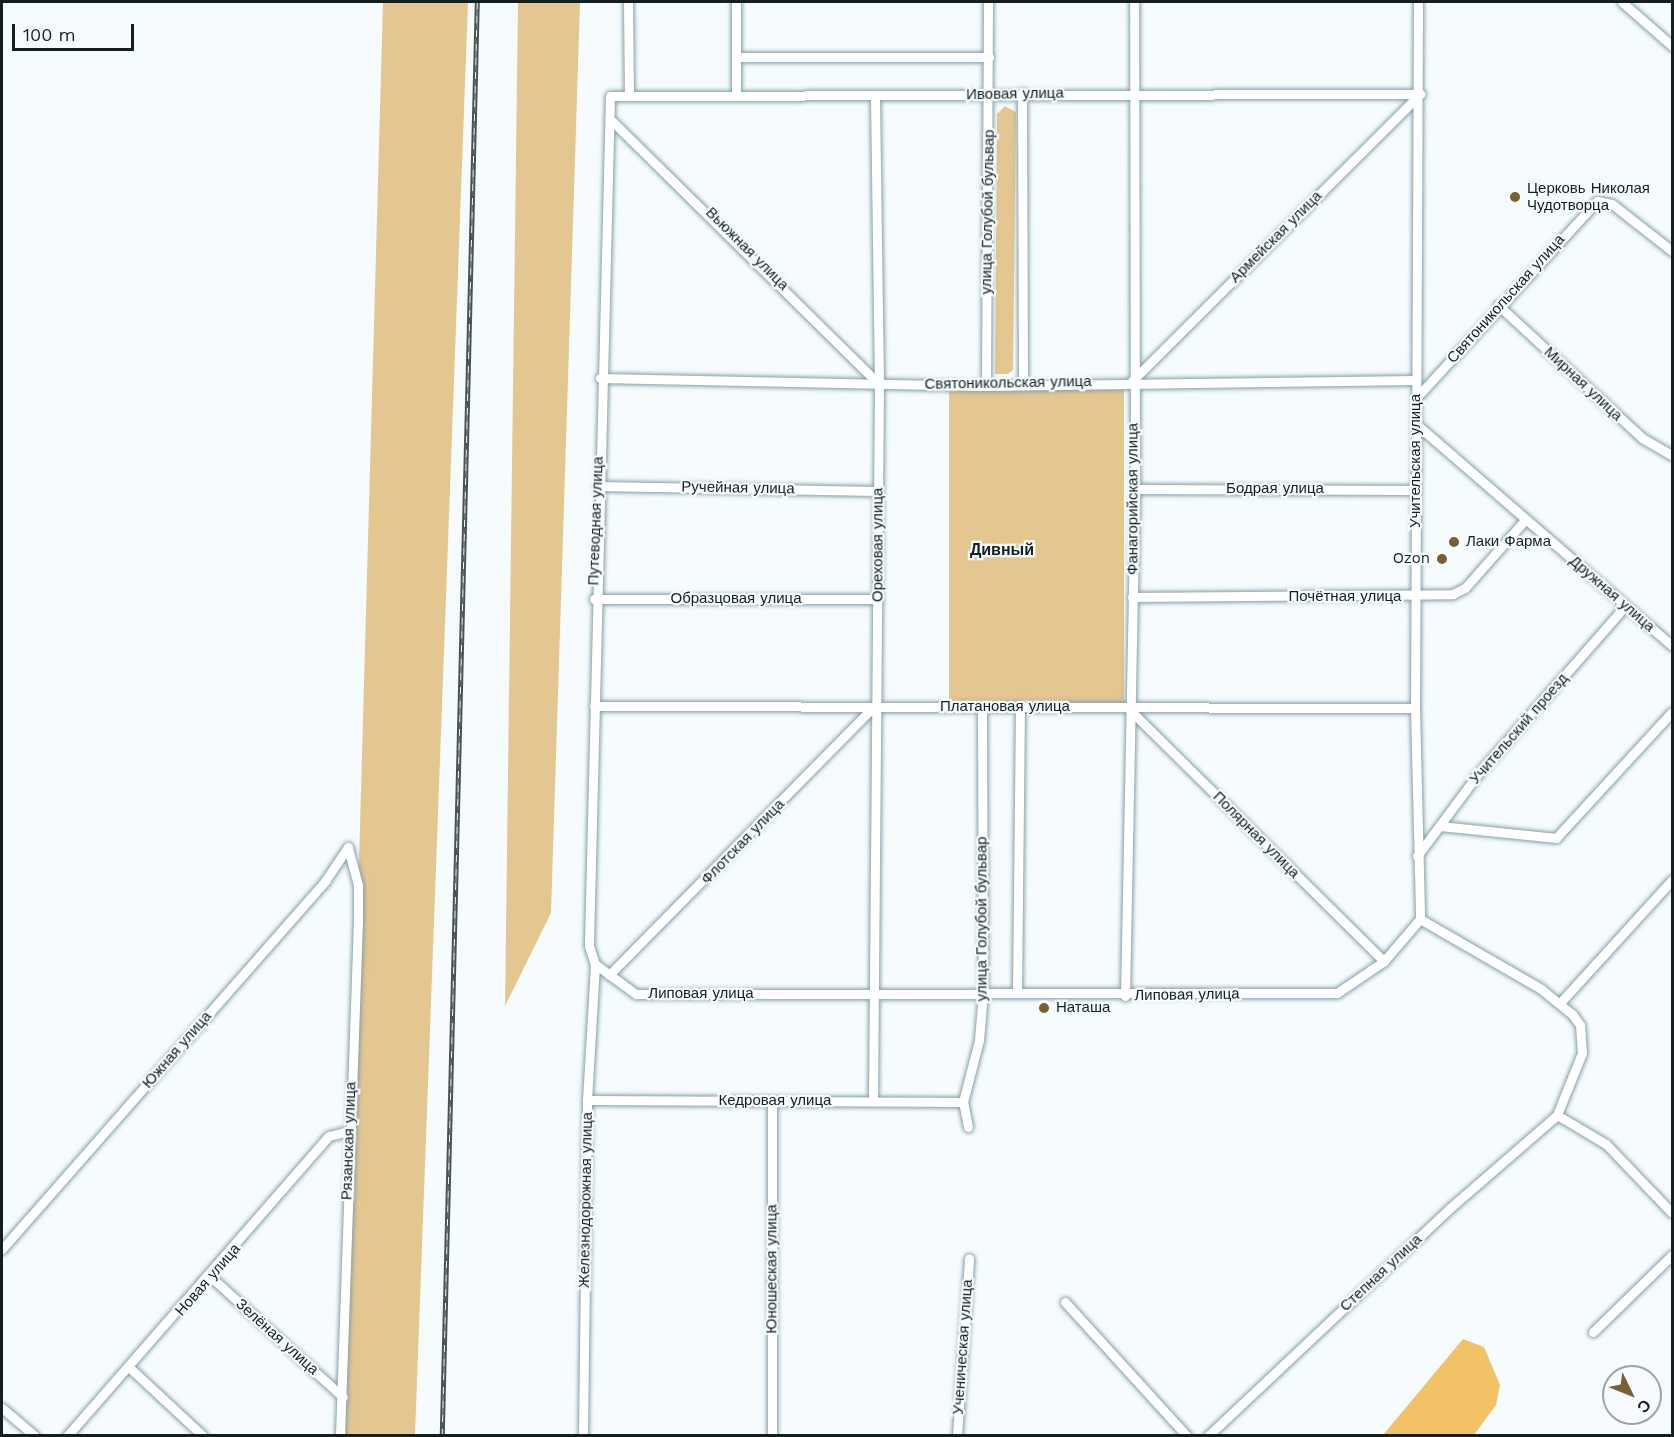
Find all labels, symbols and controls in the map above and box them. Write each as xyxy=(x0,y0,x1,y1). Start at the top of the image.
scale bar xyxy=(15,12,136,50)
text: 100 m xyxy=(23,24,76,45)
street label: Ивовая улица xyxy=(966,84,1064,104)
street label: улица Голубой бульвар xyxy=(978,129,998,295)
place label: Церковь Николая Чудотворца xyxy=(1527,179,1650,214)
street label: Армейская улица xyxy=(1226,187,1326,287)
marker: Церковь Николая Чудотворца xyxy=(1508,190,1522,204)
street label: Вьюжная улица xyxy=(702,204,792,294)
street label: Святоникольская улица xyxy=(1443,231,1569,367)
street label: Мирная улица xyxy=(1540,343,1626,425)
street label: Святоникольская улица xyxy=(924,373,1092,393)
street label: Учительская улица xyxy=(1407,394,1425,528)
street label: Фанагорийская улица xyxy=(1124,423,1142,575)
street label: Путеводная улица xyxy=(585,456,607,586)
street label: Ручейная улица xyxy=(681,478,795,498)
street label: Бодрая улица xyxy=(1226,480,1324,498)
street label: Ореховая улица xyxy=(869,488,887,602)
place label: Лаки Фарма xyxy=(1466,533,1551,551)
marker: Лаки Фарма xyxy=(1447,535,1461,549)
district label: Дивный xyxy=(970,540,1034,560)
place label: Ozon xyxy=(1393,550,1430,568)
marker: Ozon xyxy=(1435,552,1449,566)
street label: Дружная улица xyxy=(1566,552,1658,636)
street label: Почётная улица xyxy=(1289,588,1401,606)
street label: Образцовая улица xyxy=(670,590,802,608)
street label: Учительский проезд xyxy=(1466,670,1572,788)
street label: Платановая улица xyxy=(940,698,1070,716)
street label: Полярная улица xyxy=(1209,788,1303,882)
street label: Флотская улица xyxy=(698,796,788,888)
street label: улица Голубой бульвар xyxy=(973,837,991,1001)
street label: Липовая улица xyxy=(648,985,754,1003)
street label: Липовая улица xyxy=(1134,985,1240,1005)
place label: Наташа xyxy=(1056,999,1110,1017)
marker: Наташа xyxy=(1037,1001,1051,1015)
street label: Южная улица xyxy=(139,1008,215,1092)
street label: Рязанская улица xyxy=(338,1082,360,1200)
street label: Кедровая улица xyxy=(719,1092,831,1110)
street label: Железнодорожная улица xyxy=(575,1112,597,1288)
street label: Юношеская улица xyxy=(763,1204,781,1334)
street label: Степная улица xyxy=(1336,1231,1426,1315)
street label: Новая улица xyxy=(172,1240,244,1320)
street label: Ученическая улица xyxy=(949,1279,977,1415)
street label: Зелёная улица xyxy=(232,1295,322,1379)
north arrow xyxy=(1602,1365,1662,1425)
text: С xyxy=(1633,1396,1655,1417)

